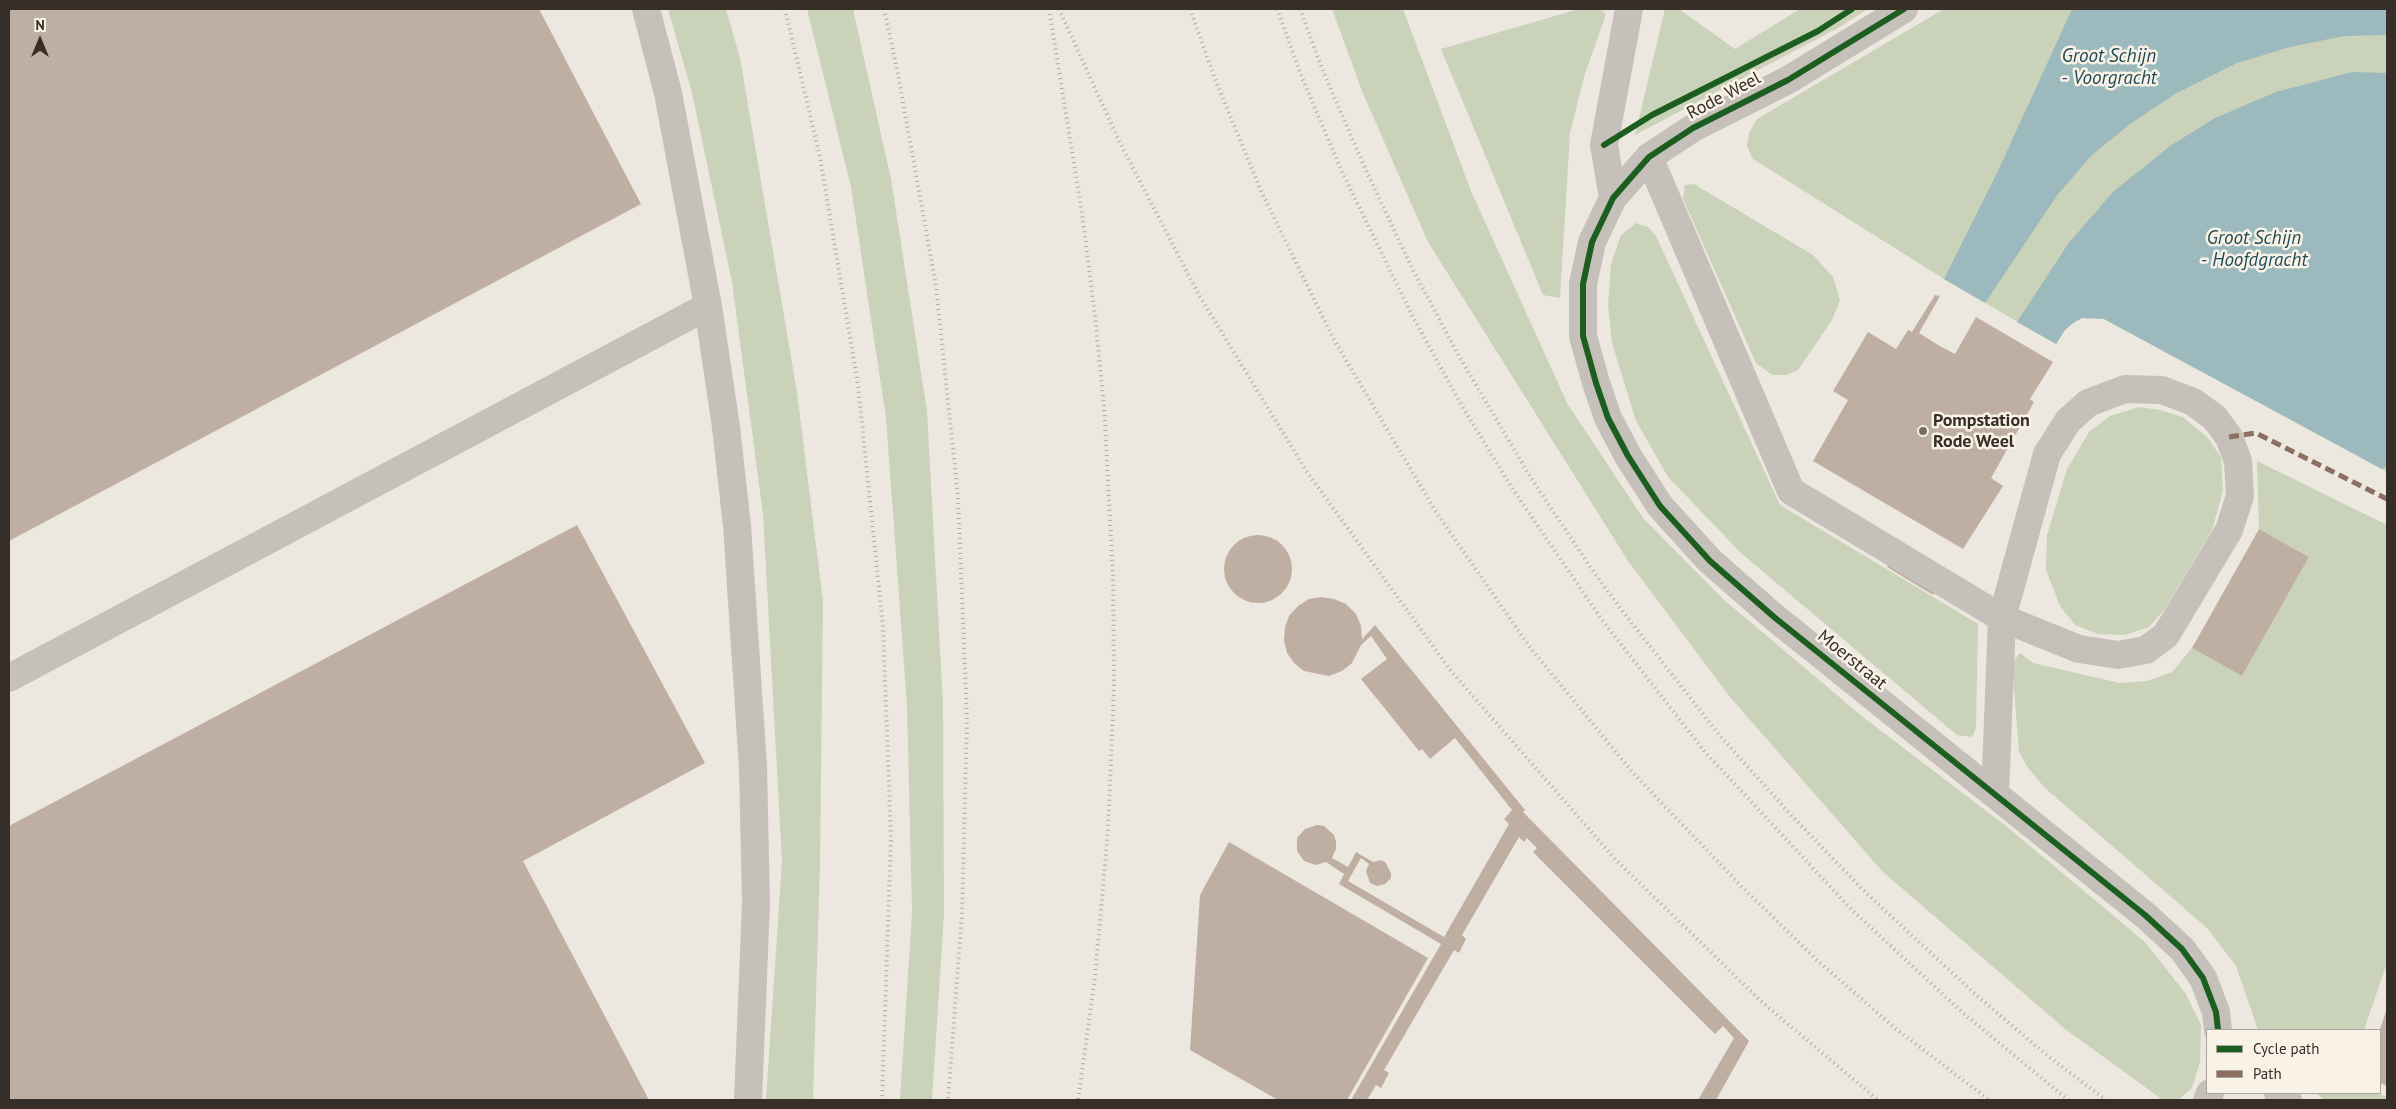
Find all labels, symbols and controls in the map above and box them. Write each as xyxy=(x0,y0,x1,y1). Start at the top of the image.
north arrow xyxy=(15,15,65,65)
text: N xyxy=(35,16,45,34)
water label: Groot Schijn - Voorgracht xyxy=(2061,46,2157,90)
street label: Rode Weel xyxy=(1683,68,1765,124)
water label: Groot Schijn - Hoofdgracht xyxy=(2201,228,2307,272)
place label: Pompstation Rode Weel xyxy=(1933,410,2030,452)
marker: Pompstation Rode Weel xyxy=(1917,425,1929,437)
street label: Moerstraat xyxy=(1813,626,1891,694)
legend xyxy=(2206,1029,2381,1094)
text: Cycle path xyxy=(2253,1039,2319,1058)
text: Path xyxy=(2253,1064,2282,1083)

